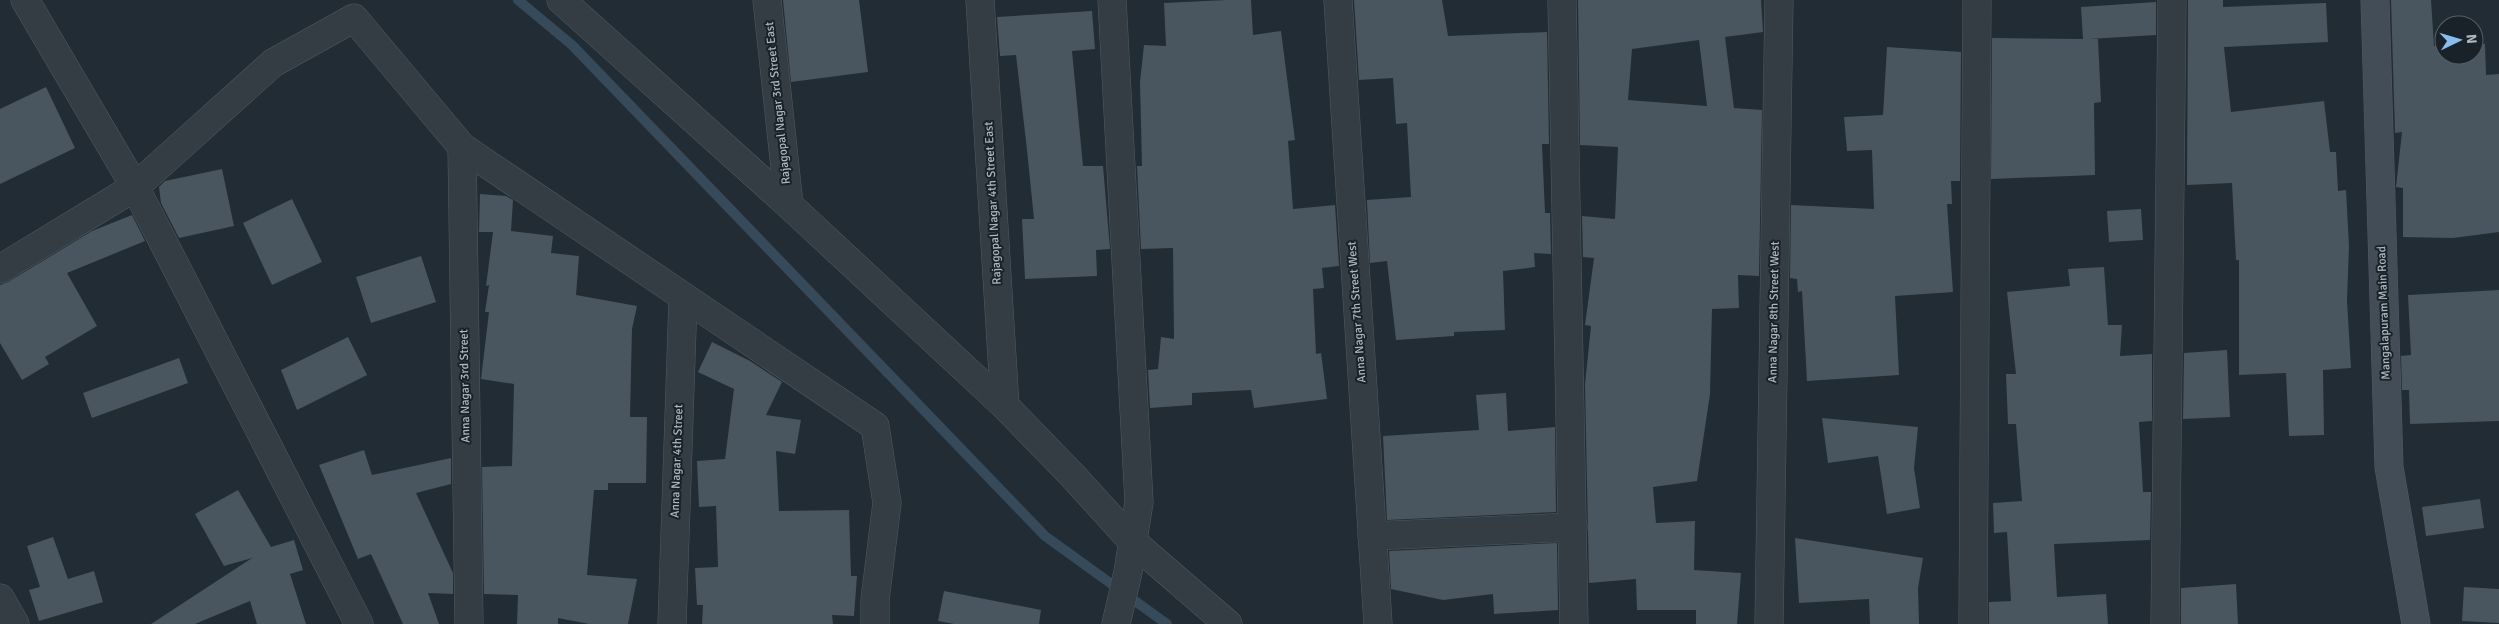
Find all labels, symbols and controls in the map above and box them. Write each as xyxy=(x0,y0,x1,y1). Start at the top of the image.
north arrow xyxy=(2434,15,2484,65)
street label: Rajagopal Nagar 3rd Street East xyxy=(762,21,794,185)
text: N xyxy=(2463,33,2480,45)
street label: Rajagopal Nagar 4th Street East xyxy=(981,121,1005,285)
street label: Anna Nagar 7th Street West xyxy=(1345,241,1369,383)
street label: Anna Nagar 8th Street West xyxy=(1765,241,1783,383)
street label: Mangalapuram Main Road xyxy=(2374,246,2394,380)
street label: Anna Nagar 3rd Street xyxy=(457,329,473,443)
street label: Anna Nagar 4th Street xyxy=(668,404,686,518)

